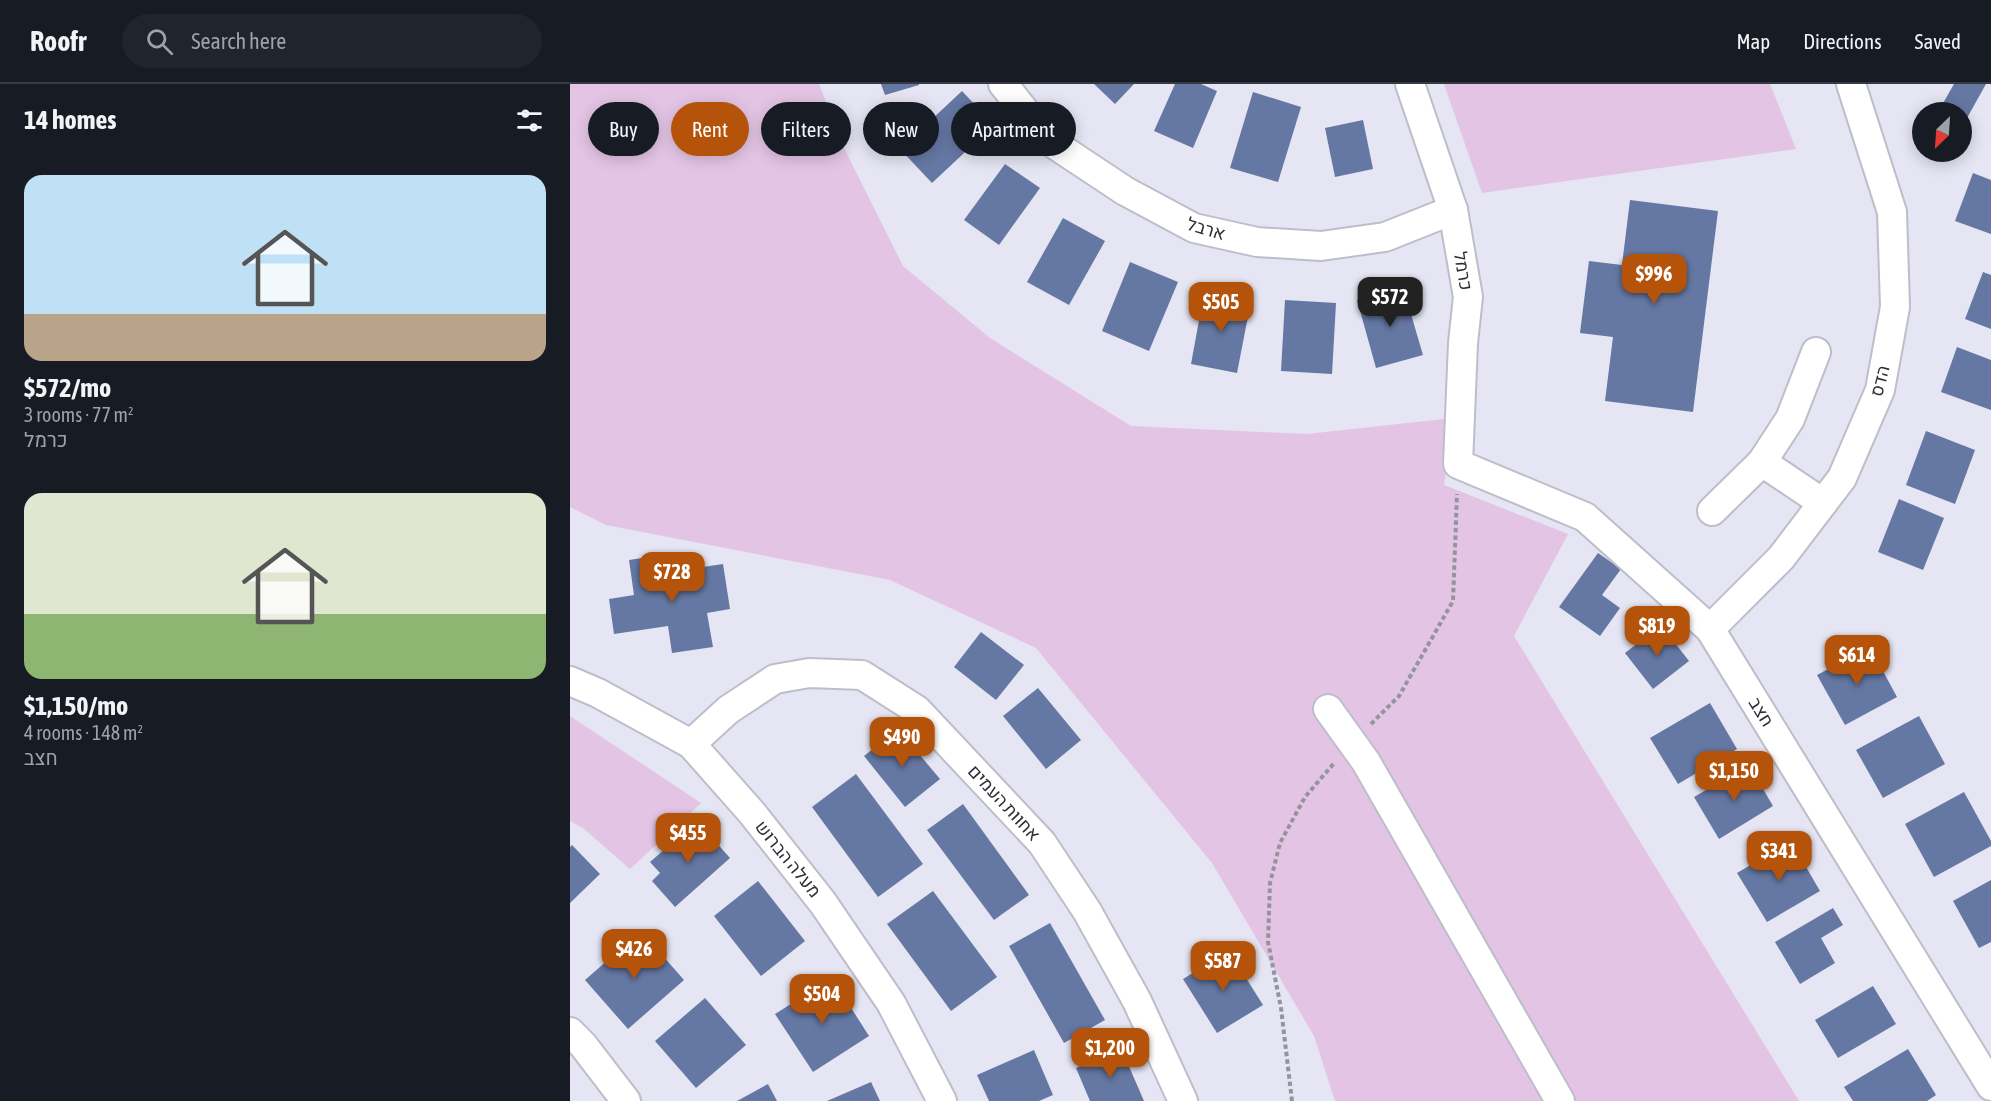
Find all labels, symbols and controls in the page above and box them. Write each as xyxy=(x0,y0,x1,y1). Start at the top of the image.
search box xyxy=(122,14,542,68)
text: Roofr xyxy=(30,25,86,57)
icon: search xyxy=(143,25,176,58)
text: Search here xyxy=(191,28,286,54)
text: Map xyxy=(1736,29,1770,53)
text: Directions xyxy=(1803,29,1882,53)
text: Saved xyxy=(1915,29,1961,53)
chip: Buy xyxy=(588,102,659,156)
chip: Rent xyxy=(671,102,749,156)
chip: Filters xyxy=(761,102,851,156)
chip: New xyxy=(863,102,939,156)
chip: Apartment xyxy=(951,102,1076,156)
north arrow xyxy=(1912,102,1972,162)
map controls xyxy=(1912,102,1972,162)
icon: filters xyxy=(513,104,546,137)
text: 14 homes xyxy=(24,105,117,135)
street label: ארבל xyxy=(1184,213,1228,244)
icon: home xyxy=(231,214,339,322)
street label: כרמל xyxy=(1450,250,1477,292)
pin: $996 xyxy=(1618,254,1690,305)
text: $996 xyxy=(1636,262,1672,285)
pin: $572 xyxy=(1354,277,1426,328)
pin: $505 xyxy=(1185,282,1257,333)
text: $572 xyxy=(1372,285,1408,308)
text: $505 xyxy=(1203,290,1239,313)
street label: הדס xyxy=(1865,363,1894,399)
text: $572/mo xyxy=(24,373,111,403)
text: 3 rooms · 77 m² xyxy=(24,403,134,426)
text: כרמל xyxy=(24,428,68,451)
icon: home xyxy=(231,532,339,640)
pin: $728 xyxy=(636,552,708,603)
text: $728 xyxy=(654,560,690,583)
pin: $819 xyxy=(1621,606,1693,657)
text: $819 xyxy=(1639,614,1675,637)
pin: $614 xyxy=(1821,635,1893,686)
text: $614 xyxy=(1839,643,1875,666)
text: $1,150/mo xyxy=(24,691,128,721)
street label: חצב xyxy=(1745,693,1778,730)
pin: $490 xyxy=(866,717,938,768)
text: 4 rooms · 148 m² xyxy=(24,721,143,744)
text: $490 xyxy=(884,725,920,748)
text: חצב xyxy=(24,746,58,769)
pin: $1,150 xyxy=(1685,751,1783,802)
text: $1,150 xyxy=(1709,759,1759,782)
street label: אחוות העמים xyxy=(964,760,1045,845)
pin: $455 xyxy=(652,813,724,864)
street label: מעלה הברוש xyxy=(751,816,826,901)
text: $455 xyxy=(670,821,706,844)
pin: $341 xyxy=(1743,831,1815,882)
text: $341 xyxy=(1761,839,1797,862)
pin: $426 xyxy=(598,929,670,980)
text: $426 xyxy=(616,937,652,960)
pin: $587 xyxy=(1187,941,1259,992)
text: $587 xyxy=(1205,949,1241,972)
pin: $504 xyxy=(786,974,858,1025)
text: $504 xyxy=(804,982,840,1005)
pin: $1,200 xyxy=(1061,1028,1159,1079)
text: $1,200 xyxy=(1085,1036,1135,1059)

